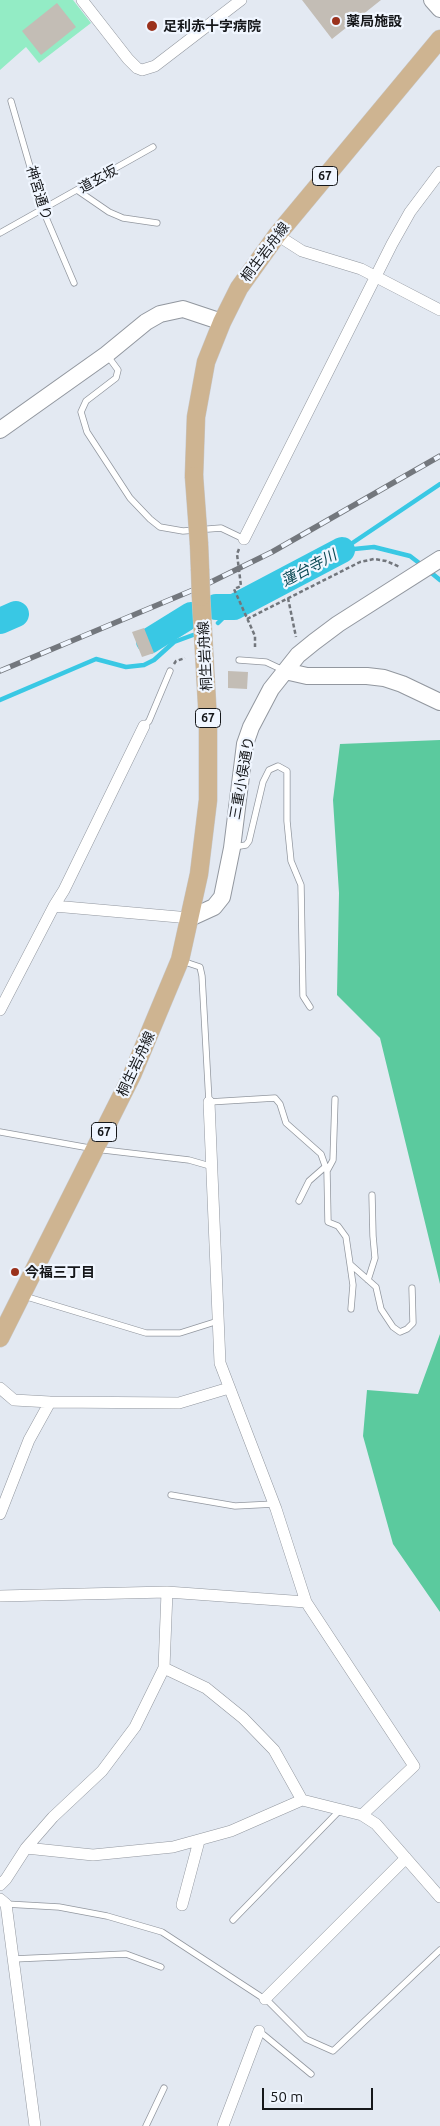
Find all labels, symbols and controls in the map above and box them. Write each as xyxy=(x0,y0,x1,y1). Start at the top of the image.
place label: 薬局施設 xyxy=(346,13,402,29)
marker: 薬局施設 xyxy=(330,15,342,27)
place label: 足利赤十字病院 xyxy=(163,18,261,34)
marker: 足利赤十字病院 xyxy=(145,19,159,33)
street label: 道玄坂 xyxy=(76,161,120,197)
street label: 神宮通り xyxy=(23,164,55,222)
road number: 67 xyxy=(312,167,338,186)
street label: 桐生岩舟線 xyxy=(237,219,293,285)
water label: 蓮台寺川 xyxy=(278,546,340,590)
street label: 桐生岩舟線 xyxy=(195,621,215,691)
road number: 67 xyxy=(196,708,220,728)
street label: 三重小俣通り xyxy=(226,735,258,821)
street label: 桐生岩舟線 xyxy=(114,1029,158,1099)
road number: 67 xyxy=(92,1122,116,1142)
place label: 今福三丁目 xyxy=(25,1264,95,1280)
marker: 今福三丁目 xyxy=(9,1266,21,1278)
scale bar xyxy=(265,2078,376,2110)
text: 50 m xyxy=(270,2088,303,2105)

